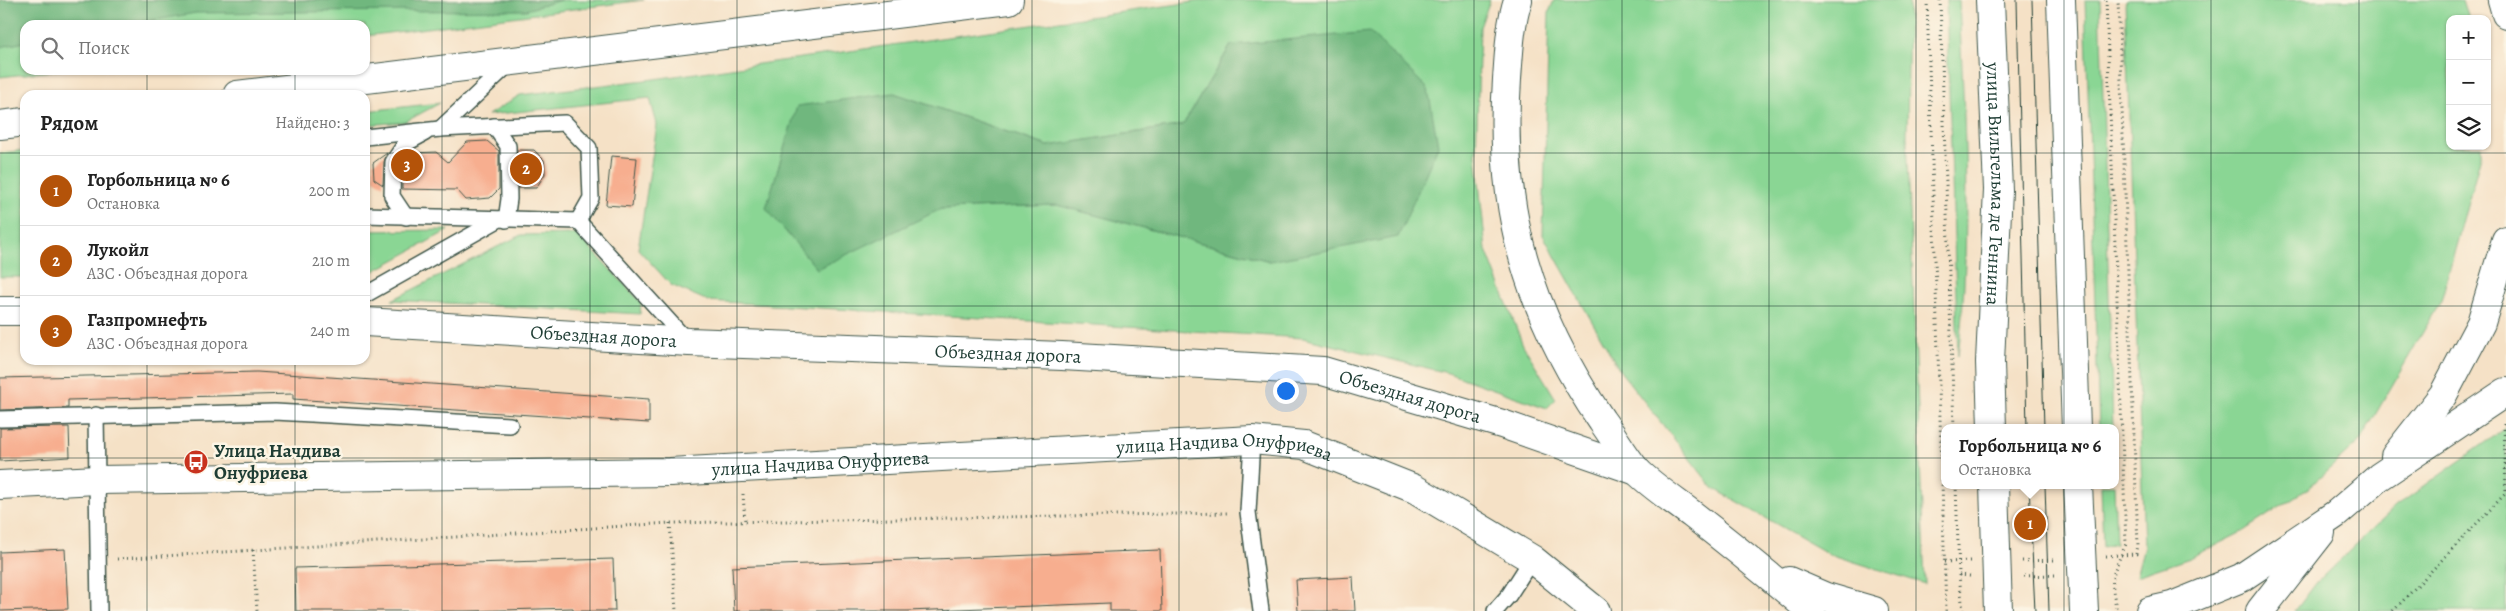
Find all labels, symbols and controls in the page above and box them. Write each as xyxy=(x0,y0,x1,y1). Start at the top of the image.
map controls xyxy=(2446,15,2491,150)
button: + xyxy=(2446,15,2491,60)
search box xyxy=(20,20,370,75)
icon: search xyxy=(38,34,66,62)
text: Поиск xyxy=(78,35,130,61)
button: − xyxy=(2446,60,2491,105)
street label: улица Вильгельма де Геннина xyxy=(1980,61,2011,306)
button: layers xyxy=(2446,105,2491,150)
text: Рядом xyxy=(40,109,98,137)
text: Найдено: 3 xyxy=(275,112,350,134)
pin: 3 xyxy=(391,146,423,184)
pin: 2 xyxy=(510,150,542,188)
text: Горбольница № 6 xyxy=(87,167,230,193)
text: 1 xyxy=(53,180,59,202)
text: 200 m xyxy=(309,180,350,202)
text: Остановка xyxy=(87,193,160,215)
text: Лукойл xyxy=(87,237,149,263)
text: 2 xyxy=(52,250,60,272)
text: 210 m xyxy=(312,250,350,272)
text: АЗС · Объездная дорога xyxy=(87,263,248,285)
text: Газпромнефть xyxy=(87,307,207,333)
street label: Объездная дорога xyxy=(530,319,678,354)
text: 3 xyxy=(53,320,59,342)
text: 240 m xyxy=(310,320,350,342)
text: АЗС · Объездная дорога xyxy=(87,333,248,355)
street label: Объездная дорога xyxy=(934,338,1082,370)
street label: Объездная дорога xyxy=(1336,363,1484,430)
your location xyxy=(1273,378,1299,404)
popup xyxy=(1941,424,2119,489)
street label: улица Начдива Онуфриева xyxy=(1114,427,1337,468)
text: Горбольница № 6 xyxy=(1959,433,2101,459)
place label: Улица Начдива Онуфриева xyxy=(214,438,342,486)
street label: улица Начдива Онуфриева xyxy=(710,445,930,483)
bus stop icon: Улица Начдива Онуфриева xyxy=(183,449,209,475)
text: Остановка xyxy=(1959,459,2031,481)
pin: 1 xyxy=(2014,505,2046,543)

